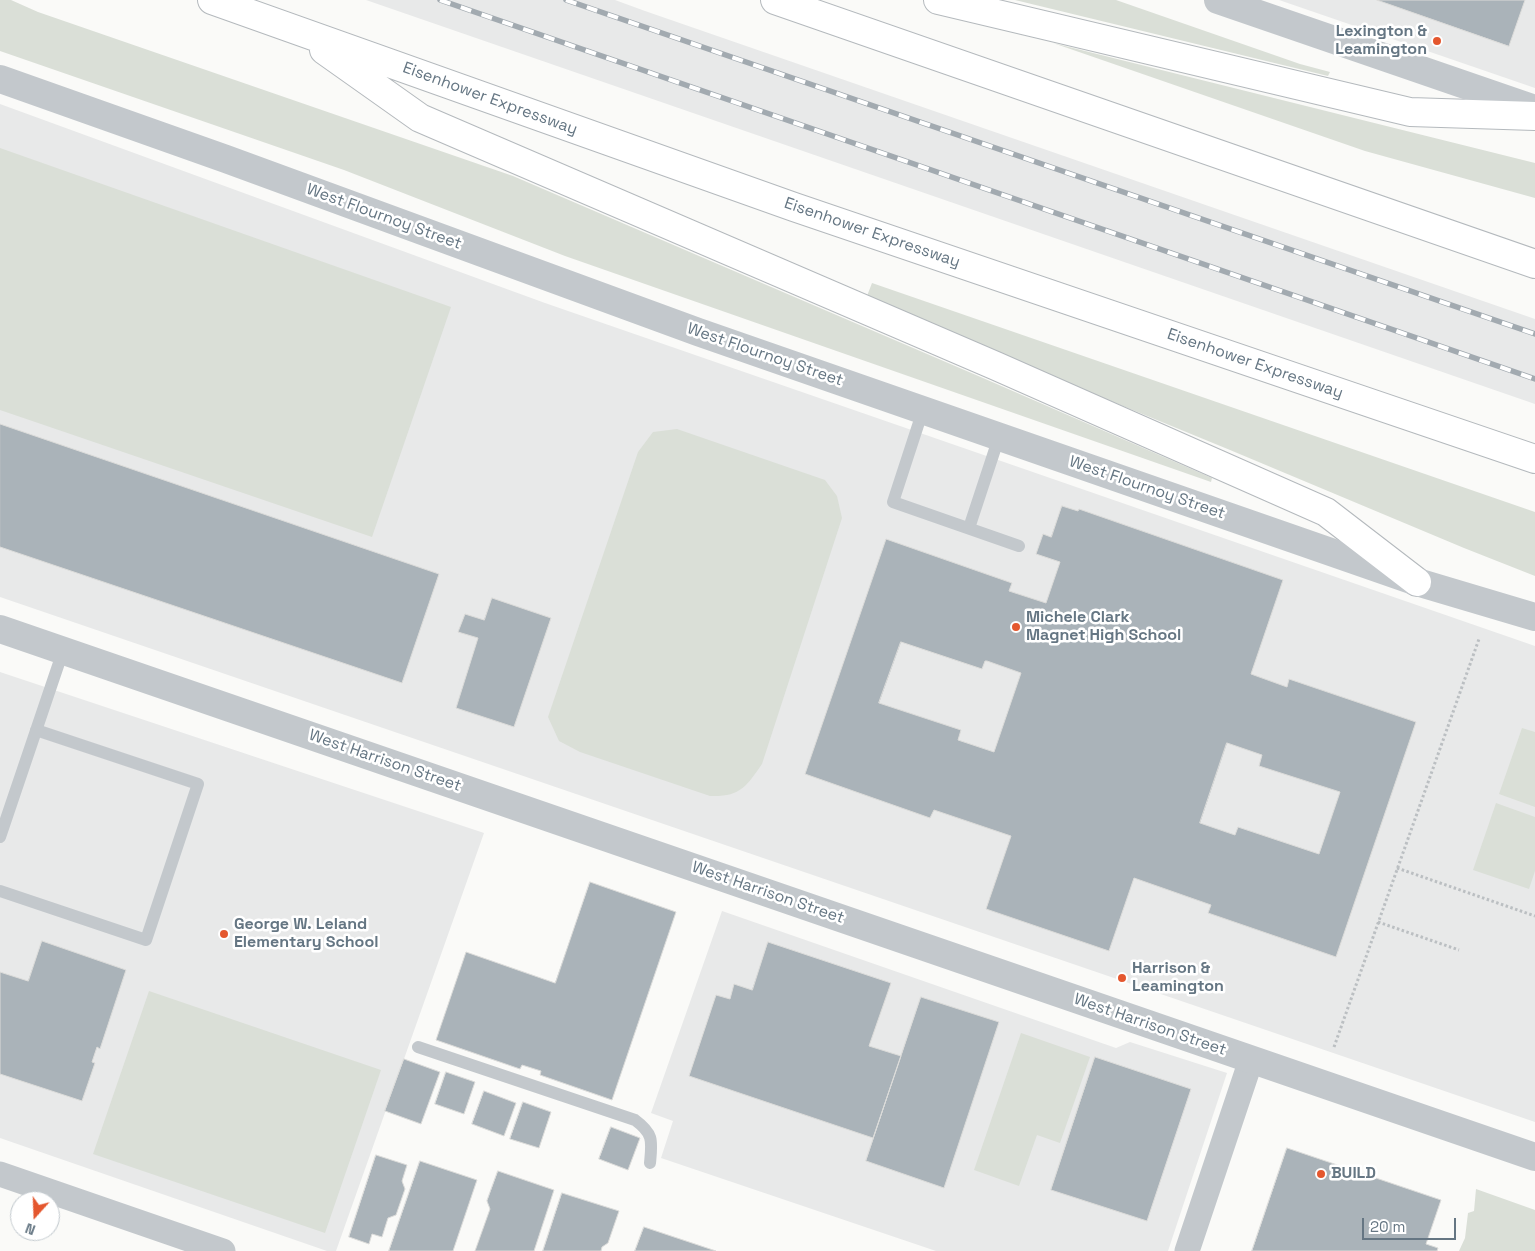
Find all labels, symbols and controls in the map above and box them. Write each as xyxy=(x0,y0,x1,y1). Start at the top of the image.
place label: Lexington & Leamington xyxy=(1335,22,1427,60)
marker: Lexington & Leamington xyxy=(1431,35,1443,47)
street label: Eisenhower Expressway xyxy=(400,58,580,140)
street label: West Flournoy Street xyxy=(304,180,464,254)
street label: Eisenhower Expressway xyxy=(782,194,962,272)
street label: West Flournoy Street xyxy=(684,319,846,391)
street label: Eisenhower Expressway xyxy=(1165,325,1345,403)
street label: West Flournoy Street xyxy=(1066,452,1228,524)
place label: Michele Clark Magnet High School xyxy=(1026,608,1181,646)
marker: Michele Clark Magnet High School xyxy=(1010,621,1022,633)
street label: West Harrison Street xyxy=(306,726,464,796)
street label: West Harrison Street xyxy=(689,858,847,928)
place label: George W. Leland Elementary School xyxy=(234,915,378,953)
marker: George W. Leland Elementary School xyxy=(218,928,230,940)
place label: Harrison & Leamington xyxy=(1132,959,1224,997)
marker: Harrison & Leamington xyxy=(1116,972,1128,984)
street label: West Harrison Street xyxy=(1071,990,1229,1060)
place label: BUILD xyxy=(1331,1164,1376,1184)
marker: BUILD xyxy=(1315,1168,1327,1180)
north arrow xyxy=(10,1191,60,1241)
scale bar xyxy=(1365,1208,1459,1240)
text: 20 m xyxy=(1370,1217,1405,1236)
text: N xyxy=(23,1219,38,1239)

